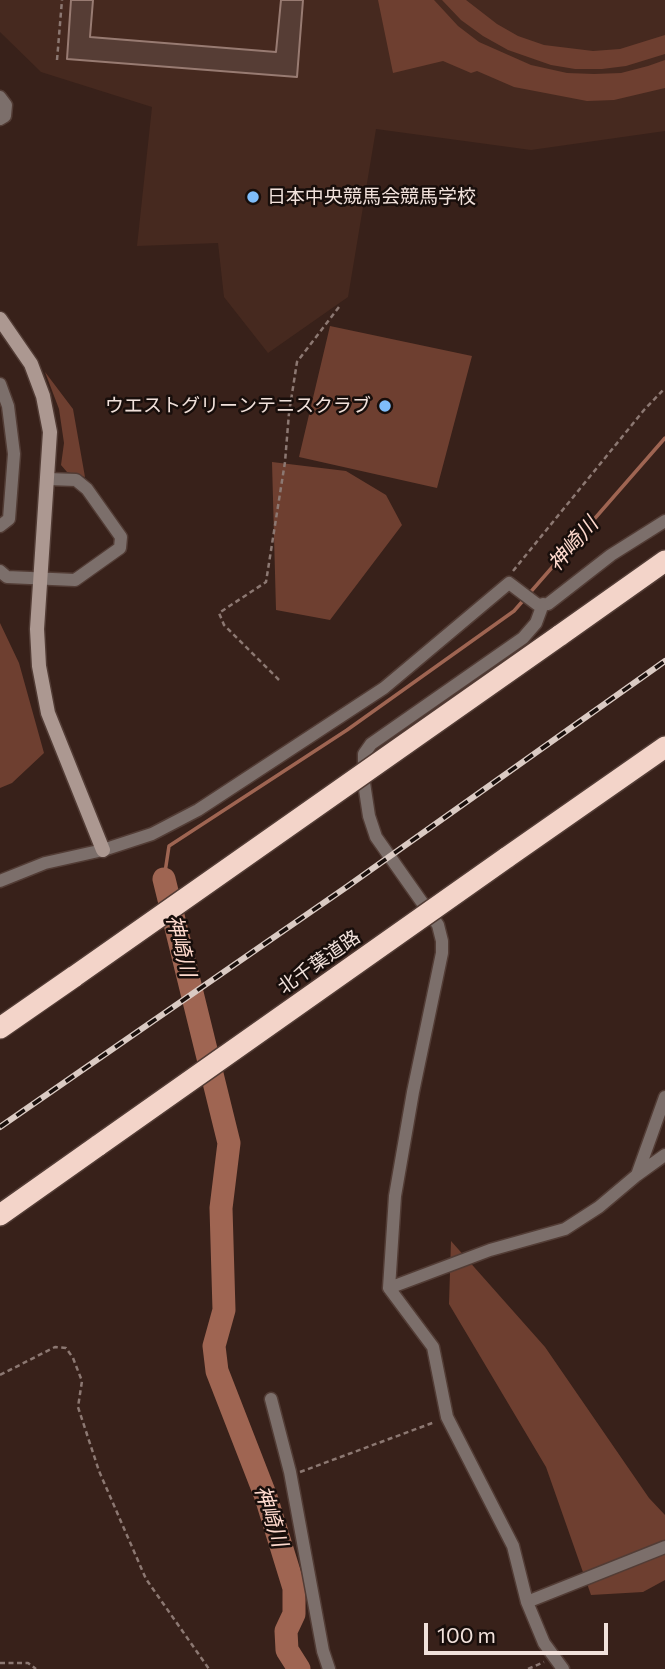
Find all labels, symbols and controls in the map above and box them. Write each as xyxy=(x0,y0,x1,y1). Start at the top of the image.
place label: 日本中央競馬会競馬学校 xyxy=(267,186,476,208)
marker: 日本中央競馬会競馬学校 xyxy=(245,189,261,205)
place label: ウエストグリーンテニスクラブ xyxy=(105,395,371,417)
marker: ウエストグリーンテニスクラブ xyxy=(377,398,393,414)
water label: 神崎川 xyxy=(543,512,603,576)
water label: 神崎川 xyxy=(161,912,201,980)
street label: 北千葉道路 xyxy=(274,925,364,999)
water label: 神崎川 xyxy=(249,1482,293,1550)
scale bar xyxy=(427,1610,611,1654)
text: 100 m xyxy=(437,1622,496,1647)

